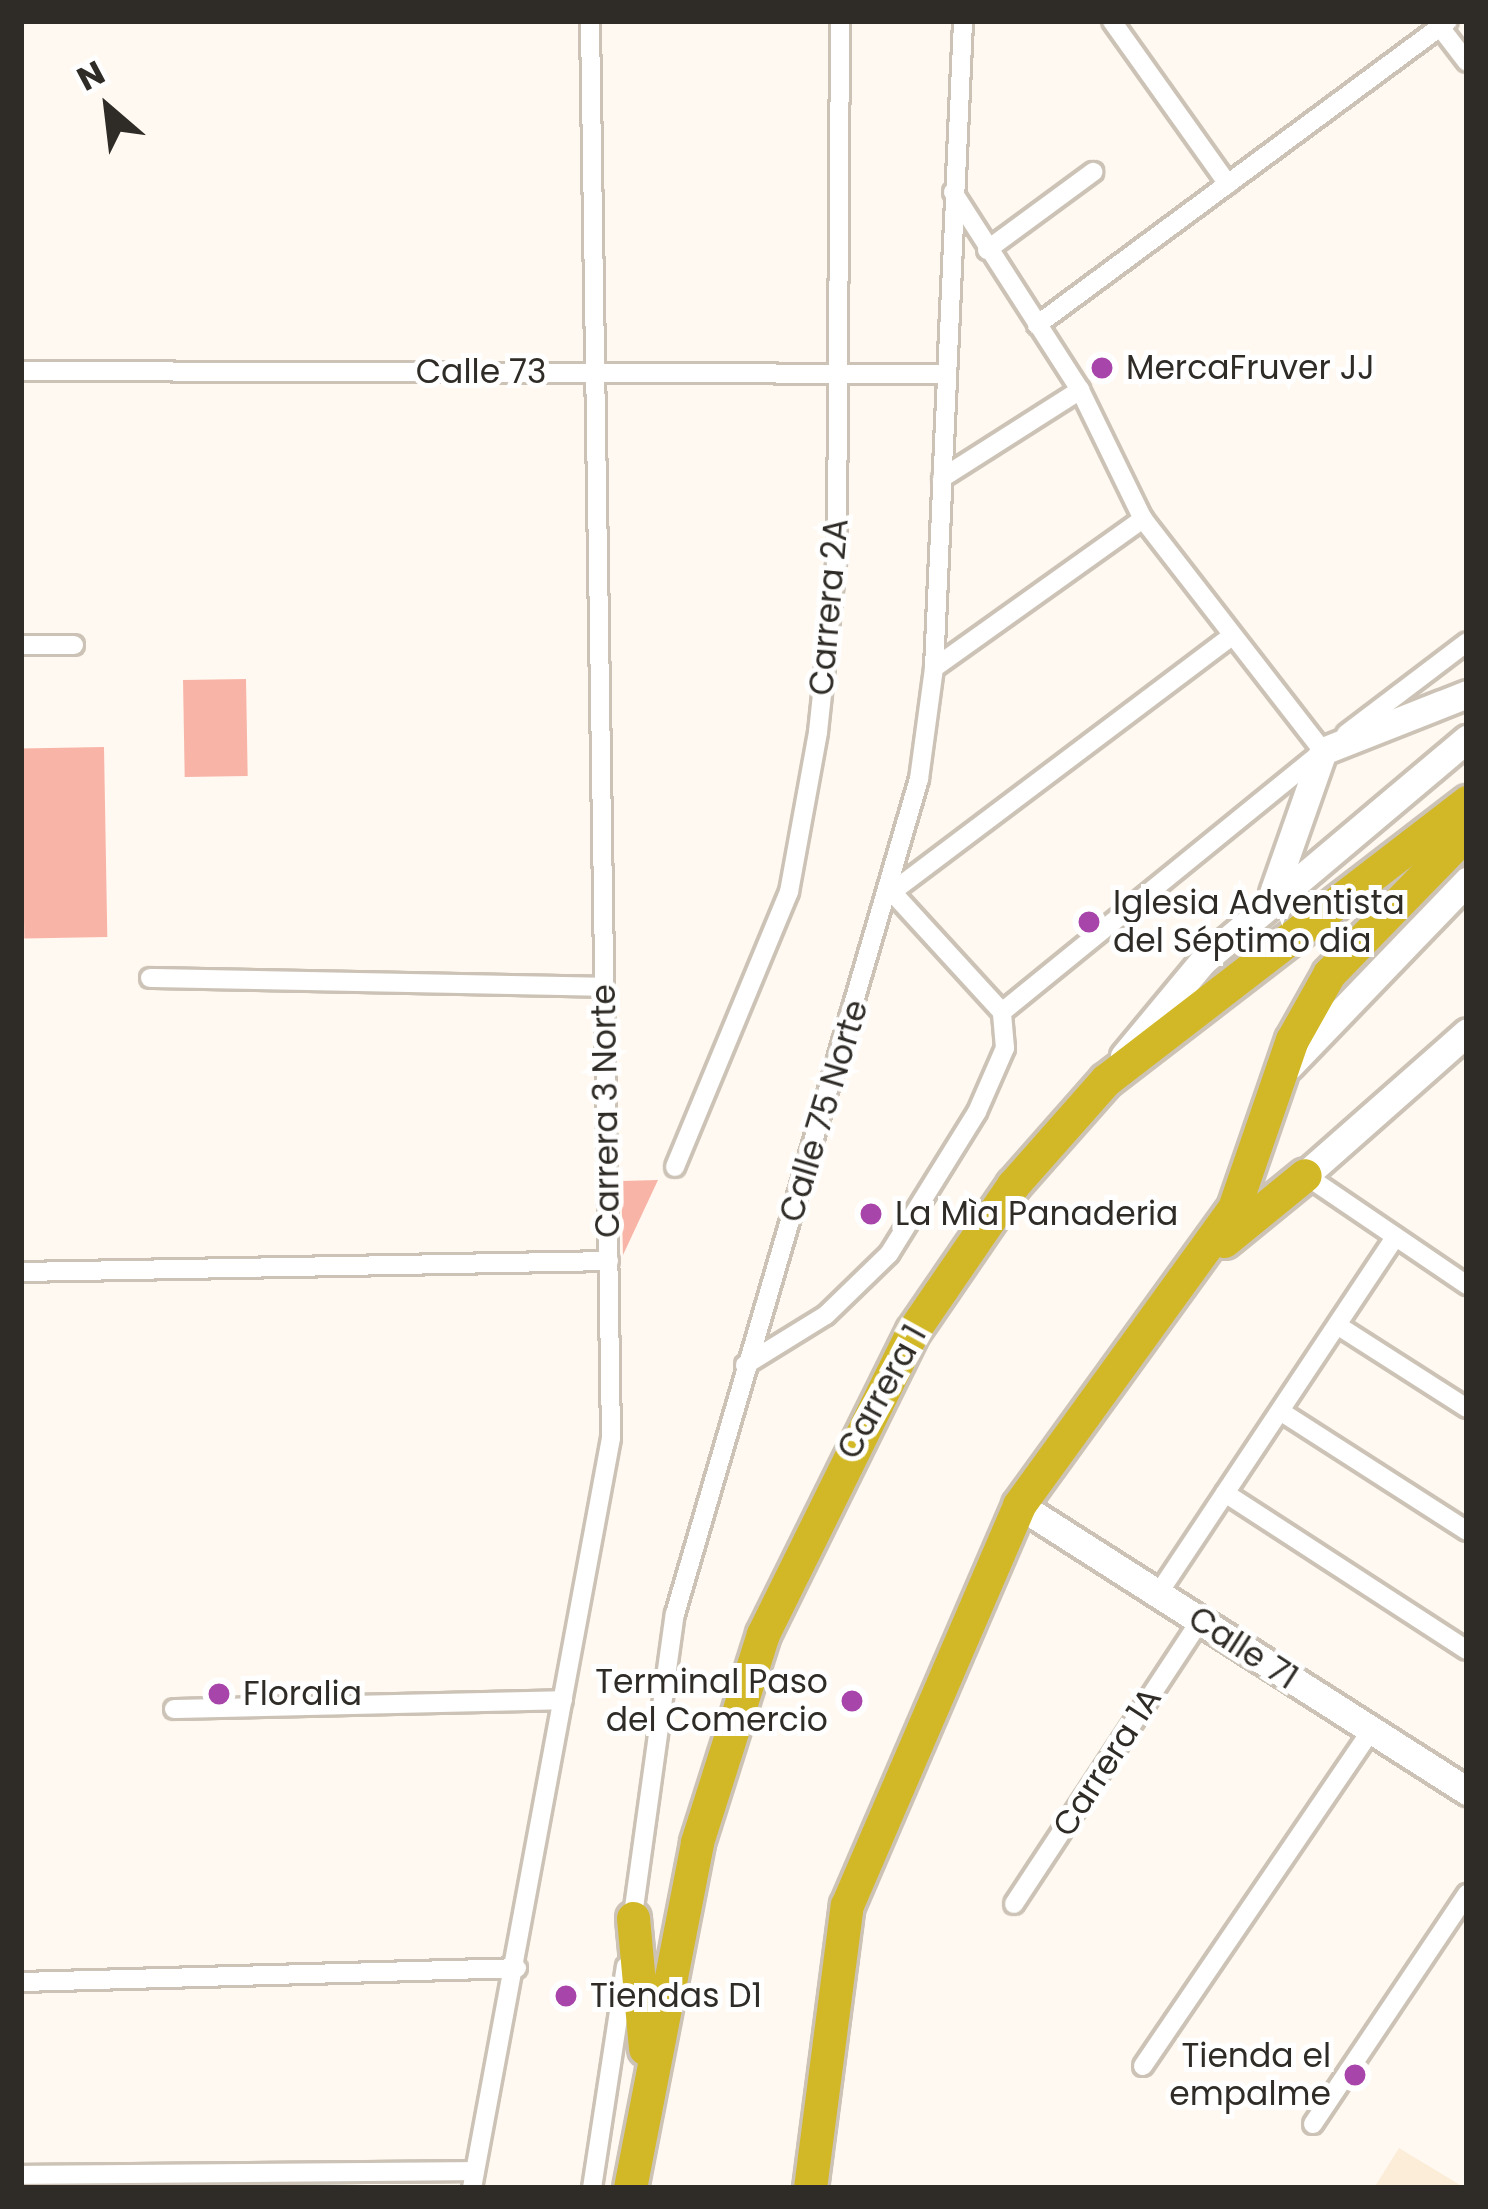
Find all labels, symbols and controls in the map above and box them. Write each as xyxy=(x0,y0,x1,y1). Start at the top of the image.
north arrow xyxy=(48,48,168,168)
text: N xyxy=(69,49,113,102)
place label: MercaFruver JJ xyxy=(1126,348,1375,388)
street label: Calle 73 xyxy=(416,352,546,392)
marker: MercaFruver JJ xyxy=(1089,355,1115,381)
street label: Carrera 2A xyxy=(802,517,856,697)
place label: Iglesia Adventista del Séptimo dia xyxy=(1113,883,1405,961)
marker: Iglesia Adventista del Séptimo dia xyxy=(1076,909,1102,935)
street label: Carrera 3 Norte xyxy=(584,984,628,1238)
street label: Calle 75 Norte xyxy=(771,995,877,1227)
place label: La Mìa Panaderia xyxy=(895,1194,1178,1234)
marker: La Mìa Panaderia xyxy=(858,1201,884,1227)
street label: Carrera 1 xyxy=(829,1318,935,1466)
street label: Calle 71 xyxy=(1181,1598,1305,1698)
place label: Terminal Paso del Comercio xyxy=(595,1662,828,1740)
place label: Floralia xyxy=(243,1674,362,1714)
street label: Carrera 1A xyxy=(1044,1680,1170,1844)
marker: Floralia xyxy=(206,1681,232,1707)
marker: Terminal Paso del Comercio xyxy=(839,1688,865,1714)
place label: Tiendas D1 xyxy=(590,1976,762,2016)
marker: Tiendas D1 xyxy=(553,1983,579,2009)
place label: Tienda el empalme xyxy=(1169,2036,1331,2114)
marker: Tienda el empalme xyxy=(1342,2062,1368,2088)

